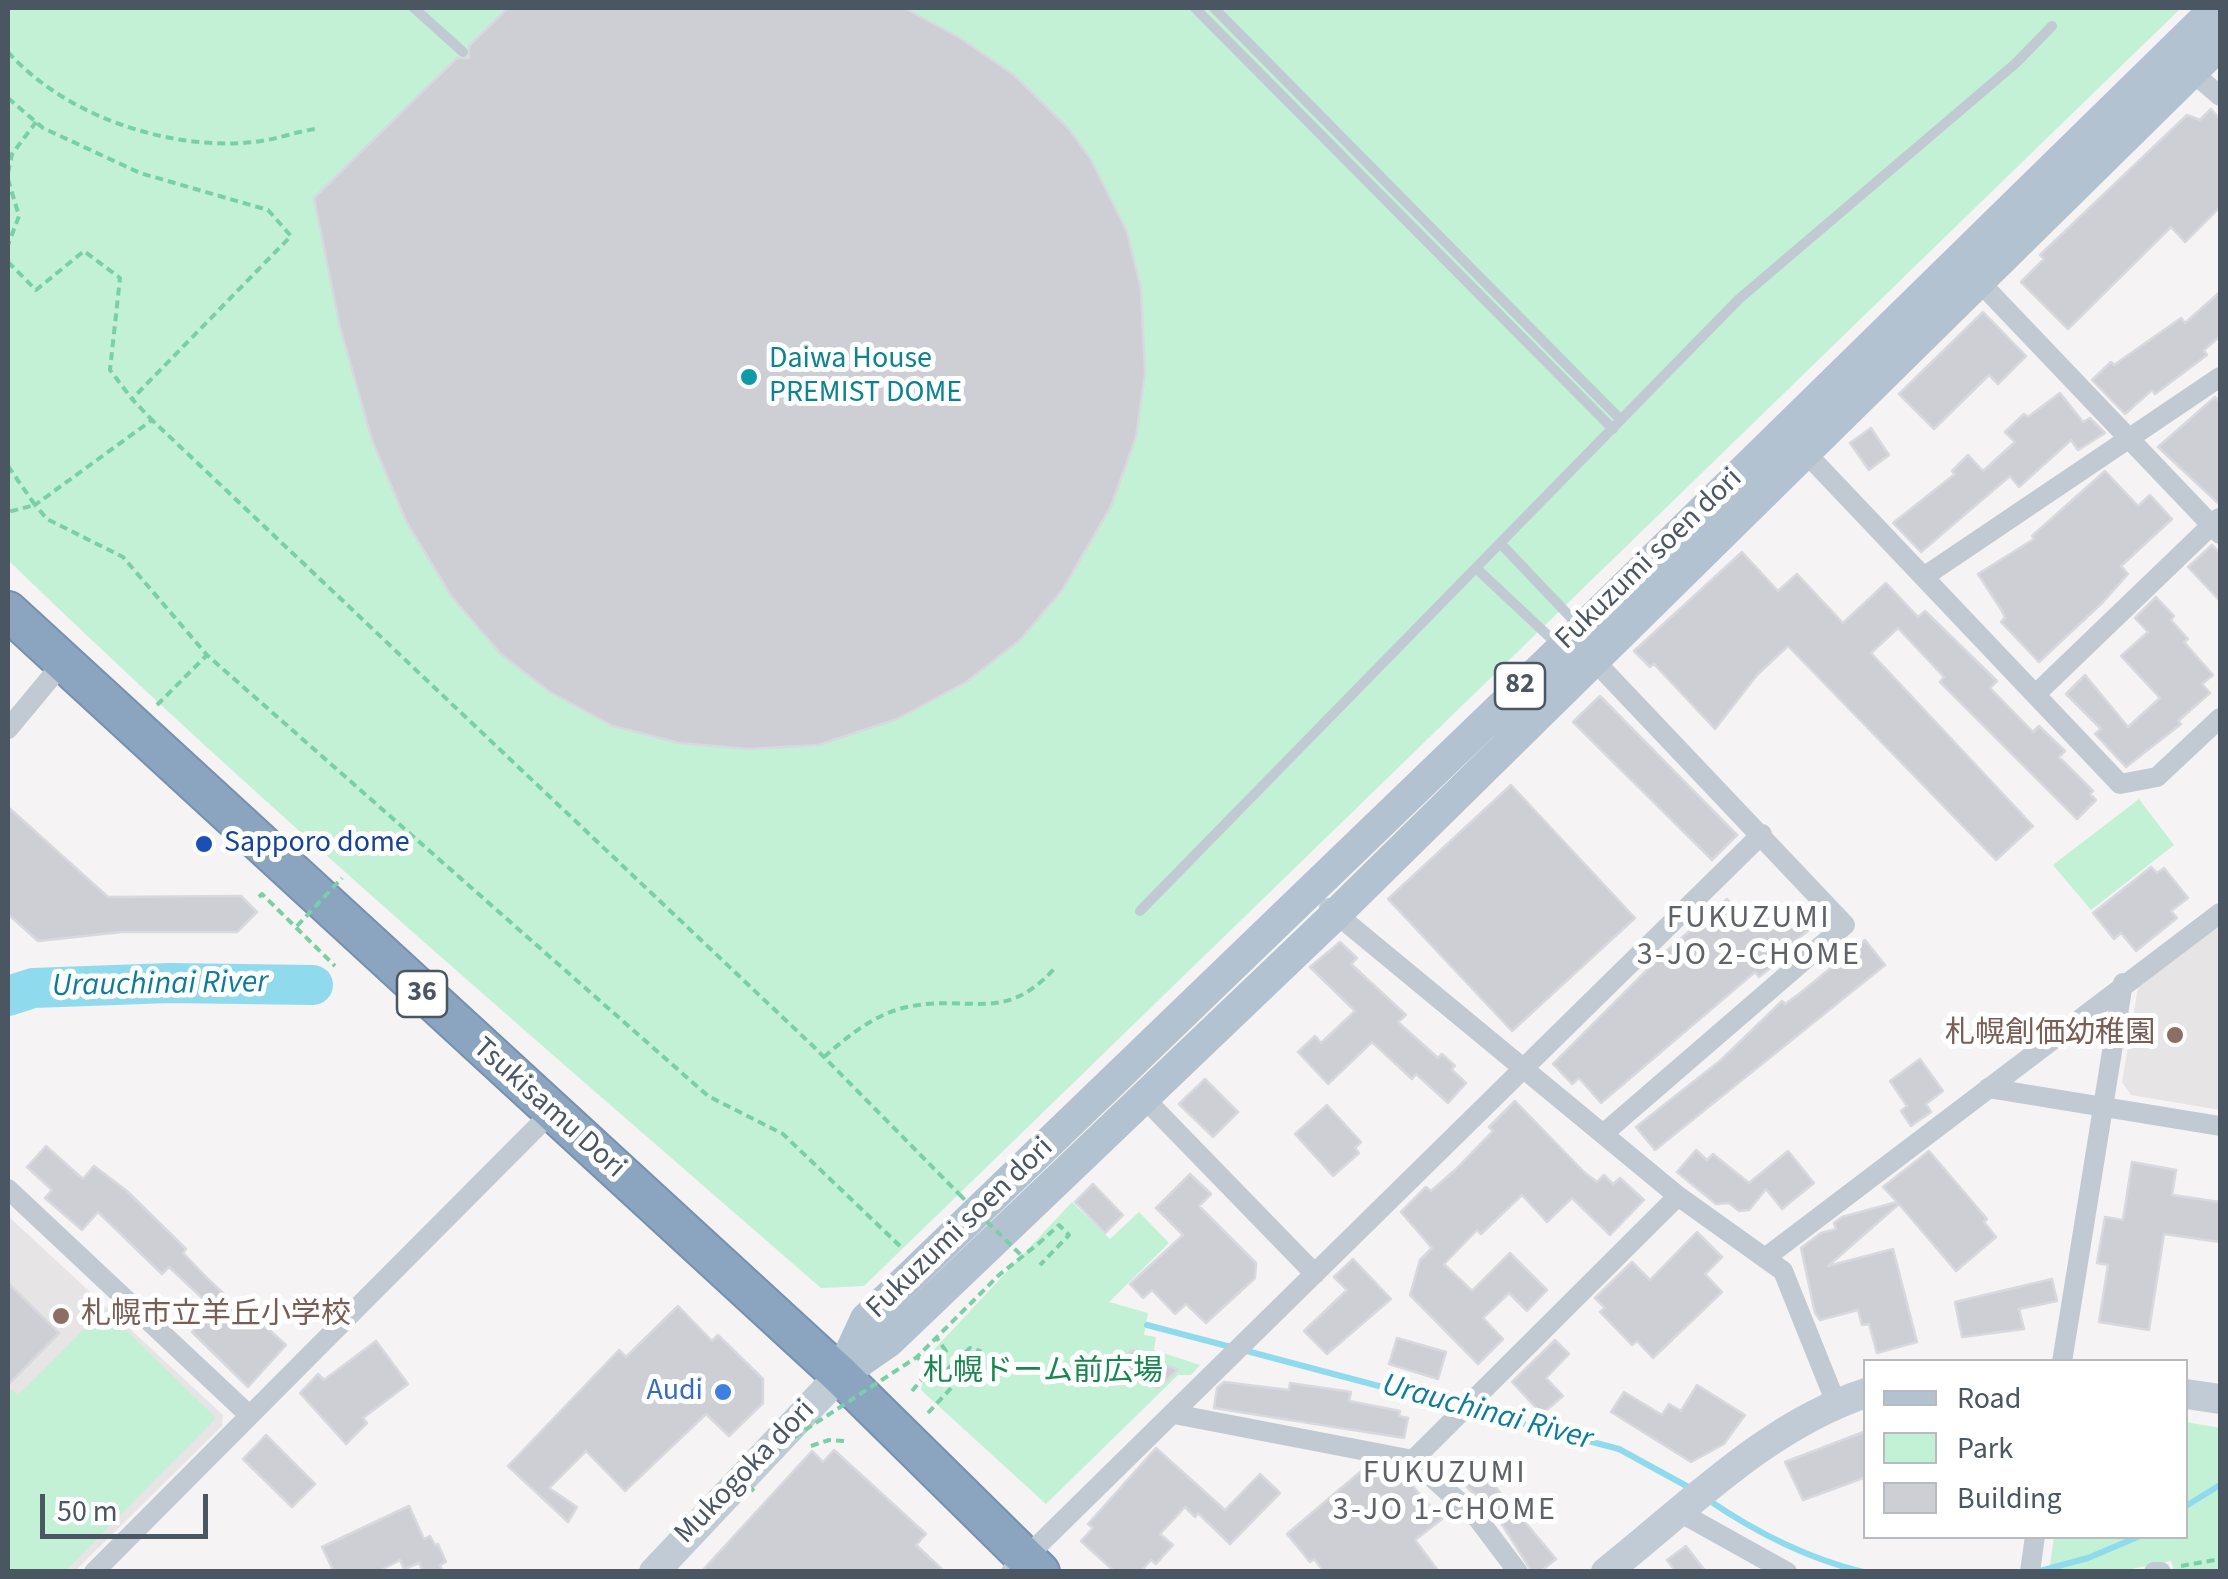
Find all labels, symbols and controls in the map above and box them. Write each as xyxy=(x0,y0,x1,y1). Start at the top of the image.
place label: Daiwa House PREMIST DOME xyxy=(769,342,962,412)
marker: Daiwa House PREMIST DOME xyxy=(738,366,760,388)
street label: Fukuzumi soen dori xyxy=(1549,462,1751,658)
road number: 82 xyxy=(1495,663,1545,709)
place label: Sapporo dome xyxy=(224,826,410,862)
marker: Sapporo dome xyxy=(193,833,215,855)
district label: FUKUZUMI 3-JO 2-CHOME xyxy=(1637,901,1861,976)
water label: Urauchinai River xyxy=(52,965,268,1007)
road number: 36 xyxy=(397,971,447,1017)
place label: 札幌創価幼稚園 xyxy=(1945,1017,2155,1053)
marker: 札幌創価幼稚園 xyxy=(2164,1024,2186,1046)
street label: Tsukisamu Dori xyxy=(464,1031,632,1187)
street label: Fukuzumi soen dori xyxy=(860,1131,1062,1327)
place label: 札幌市立羊丘小学校 xyxy=(81,1298,351,1334)
marker: 札幌市立羊丘小学校 xyxy=(50,1305,72,1327)
park label: 札幌ドーム前広場 xyxy=(923,1355,1163,1391)
legend xyxy=(1863,1359,2188,1539)
water label: Urauchinai River xyxy=(1378,1367,1596,1461)
place label: Audi xyxy=(647,1374,703,1410)
text: Road xyxy=(1957,1377,2021,1420)
marker: Audi xyxy=(712,1381,734,1403)
street label: Mukogoka dori xyxy=(668,1394,824,1552)
text: Park xyxy=(1957,1427,2013,1470)
district label: FUKUZUMI 3-JO 1-CHOME xyxy=(1333,1456,1557,1531)
scale bar xyxy=(45,1474,212,1536)
text: Building xyxy=(1957,1477,2062,1520)
text: 50 m xyxy=(57,1490,118,1533)

